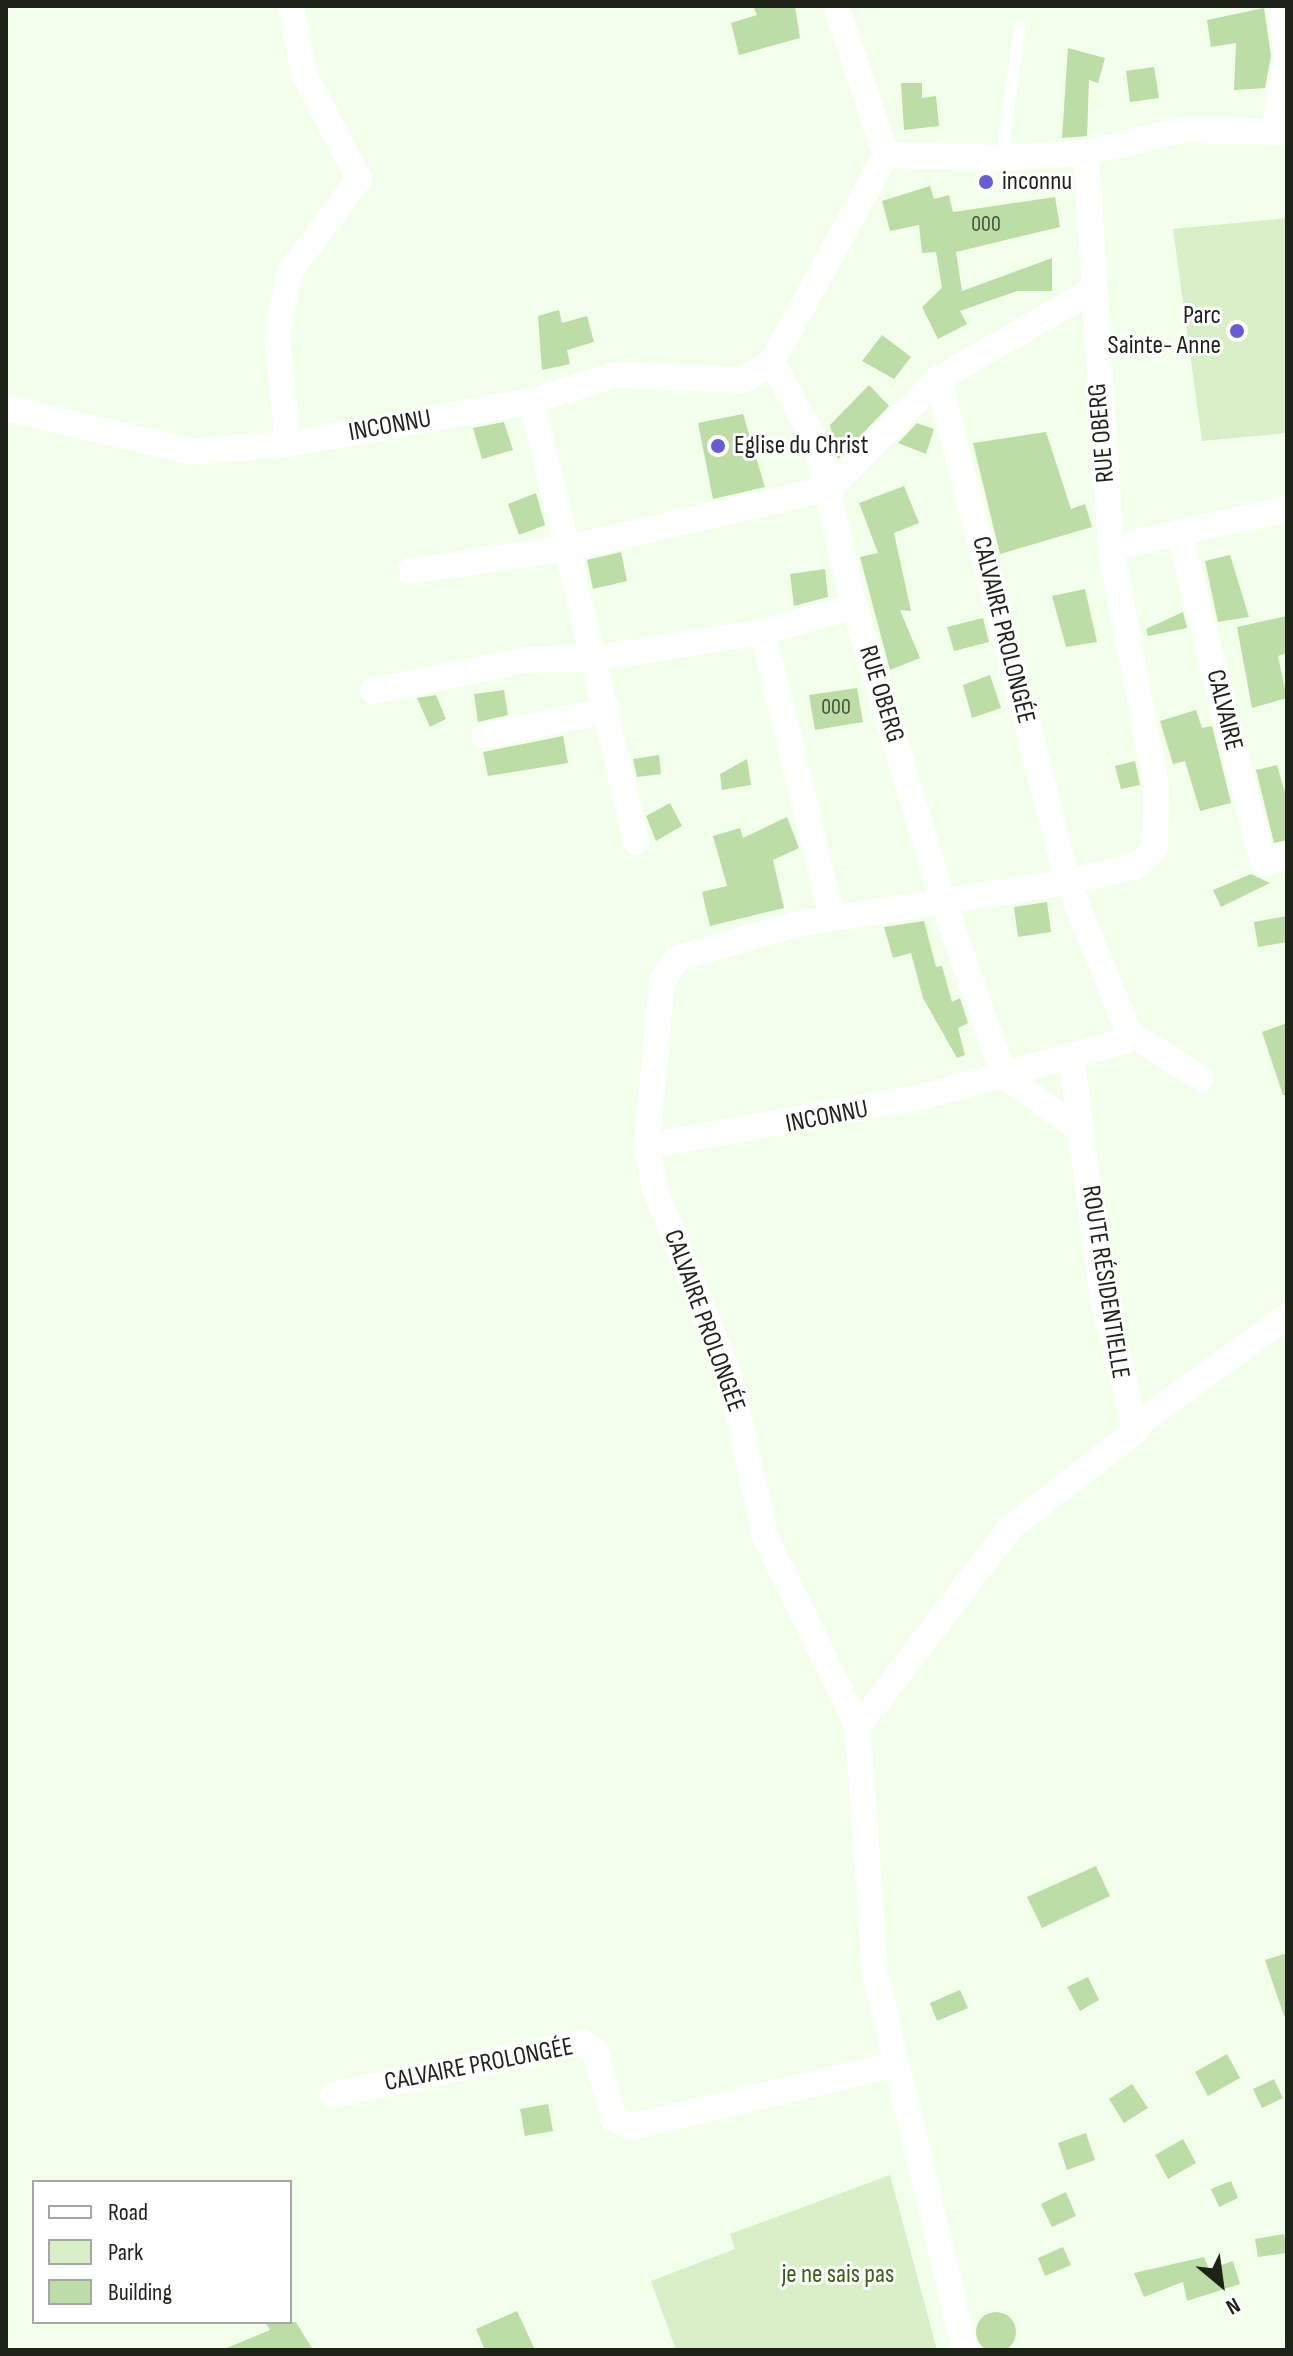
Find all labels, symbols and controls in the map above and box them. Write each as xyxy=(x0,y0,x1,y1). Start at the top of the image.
place label: inconnu xyxy=(1002,166,1072,198)
marker: inconnu xyxy=(977,173,995,191)
house number: 000 xyxy=(971,212,1001,238)
place label: Parc Sainte- Anne xyxy=(1108,300,1221,362)
marker: Parc Sainte- Anne xyxy=(1228,322,1246,340)
street label: RUE OBERG xyxy=(1082,382,1122,484)
street label: INCONNU xyxy=(346,403,434,449)
place label: Eglise du Christ xyxy=(734,430,868,462)
marker: Eglise du Christ xyxy=(709,437,727,455)
street label: CALVAIRE PROLONGÉE xyxy=(965,533,1041,727)
street label: RUE OBERG xyxy=(852,642,910,746)
street label: CALVAIRE xyxy=(1199,666,1249,754)
house number: 000 xyxy=(821,695,851,721)
street label: INCONNU xyxy=(783,1094,871,1140)
street label: ROUTE RÉSIDENTIELLE xyxy=(1074,1183,1136,1381)
street label: CALVAIRE PROLONGÉE xyxy=(657,1226,751,1416)
street label: CALVAIRE PROLONGÉE xyxy=(382,2031,576,2099)
legend xyxy=(32,2180,292,2324)
text: Road xyxy=(108,2198,148,2227)
text: Park xyxy=(108,2238,143,2267)
north arrow xyxy=(1181,2244,1261,2324)
park label: je ne sais pas xyxy=(782,2259,894,2291)
text: Building xyxy=(108,2278,172,2307)
text: N xyxy=(1221,2291,1245,2320)

